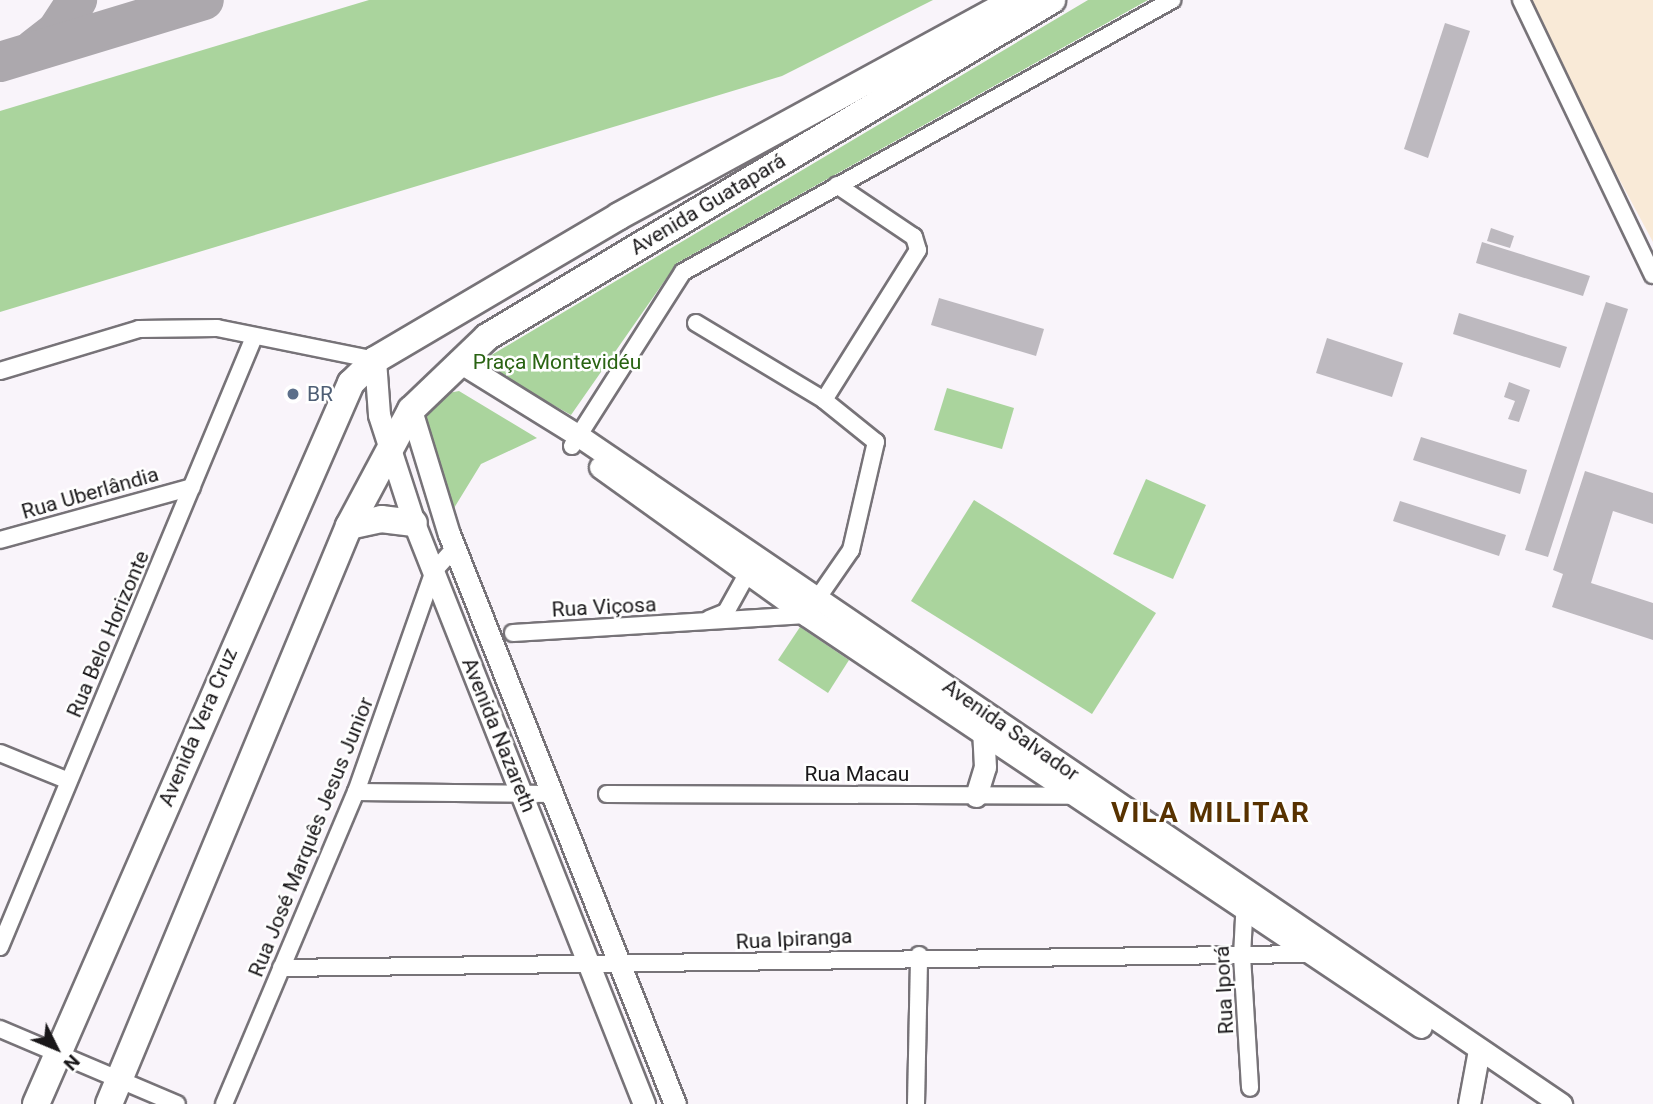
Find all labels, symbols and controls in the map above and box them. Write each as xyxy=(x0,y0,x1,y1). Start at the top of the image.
street label: Avenida Guatapará xyxy=(626,148,790,260)
park label: Praça Montevidéu xyxy=(473,349,641,375)
place label: BR xyxy=(307,381,333,407)
marker: BR xyxy=(285,386,301,402)
street label: Rua Uberlândia xyxy=(19,461,161,525)
street label: Rua Belo Horizonte xyxy=(61,547,155,721)
street label: Rua Viçosa xyxy=(551,592,657,622)
street label: Avenida Vera Cruz xyxy=(153,644,243,810)
street label: Avenida Nazareth xyxy=(457,654,541,816)
street label: Avenida Salvador xyxy=(938,674,1084,786)
street label: Rua José Marquês Jesus Junior xyxy=(243,693,379,981)
street label: Rua Macau xyxy=(805,761,909,787)
district label: VILA MILITAR xyxy=(1113,796,1309,830)
street label: Rua Ipiranga xyxy=(735,923,853,955)
street label: Rua Iporá xyxy=(1209,945,1239,1035)
north arrow xyxy=(21,1013,91,1083)
text: N xyxy=(59,1050,85,1075)

